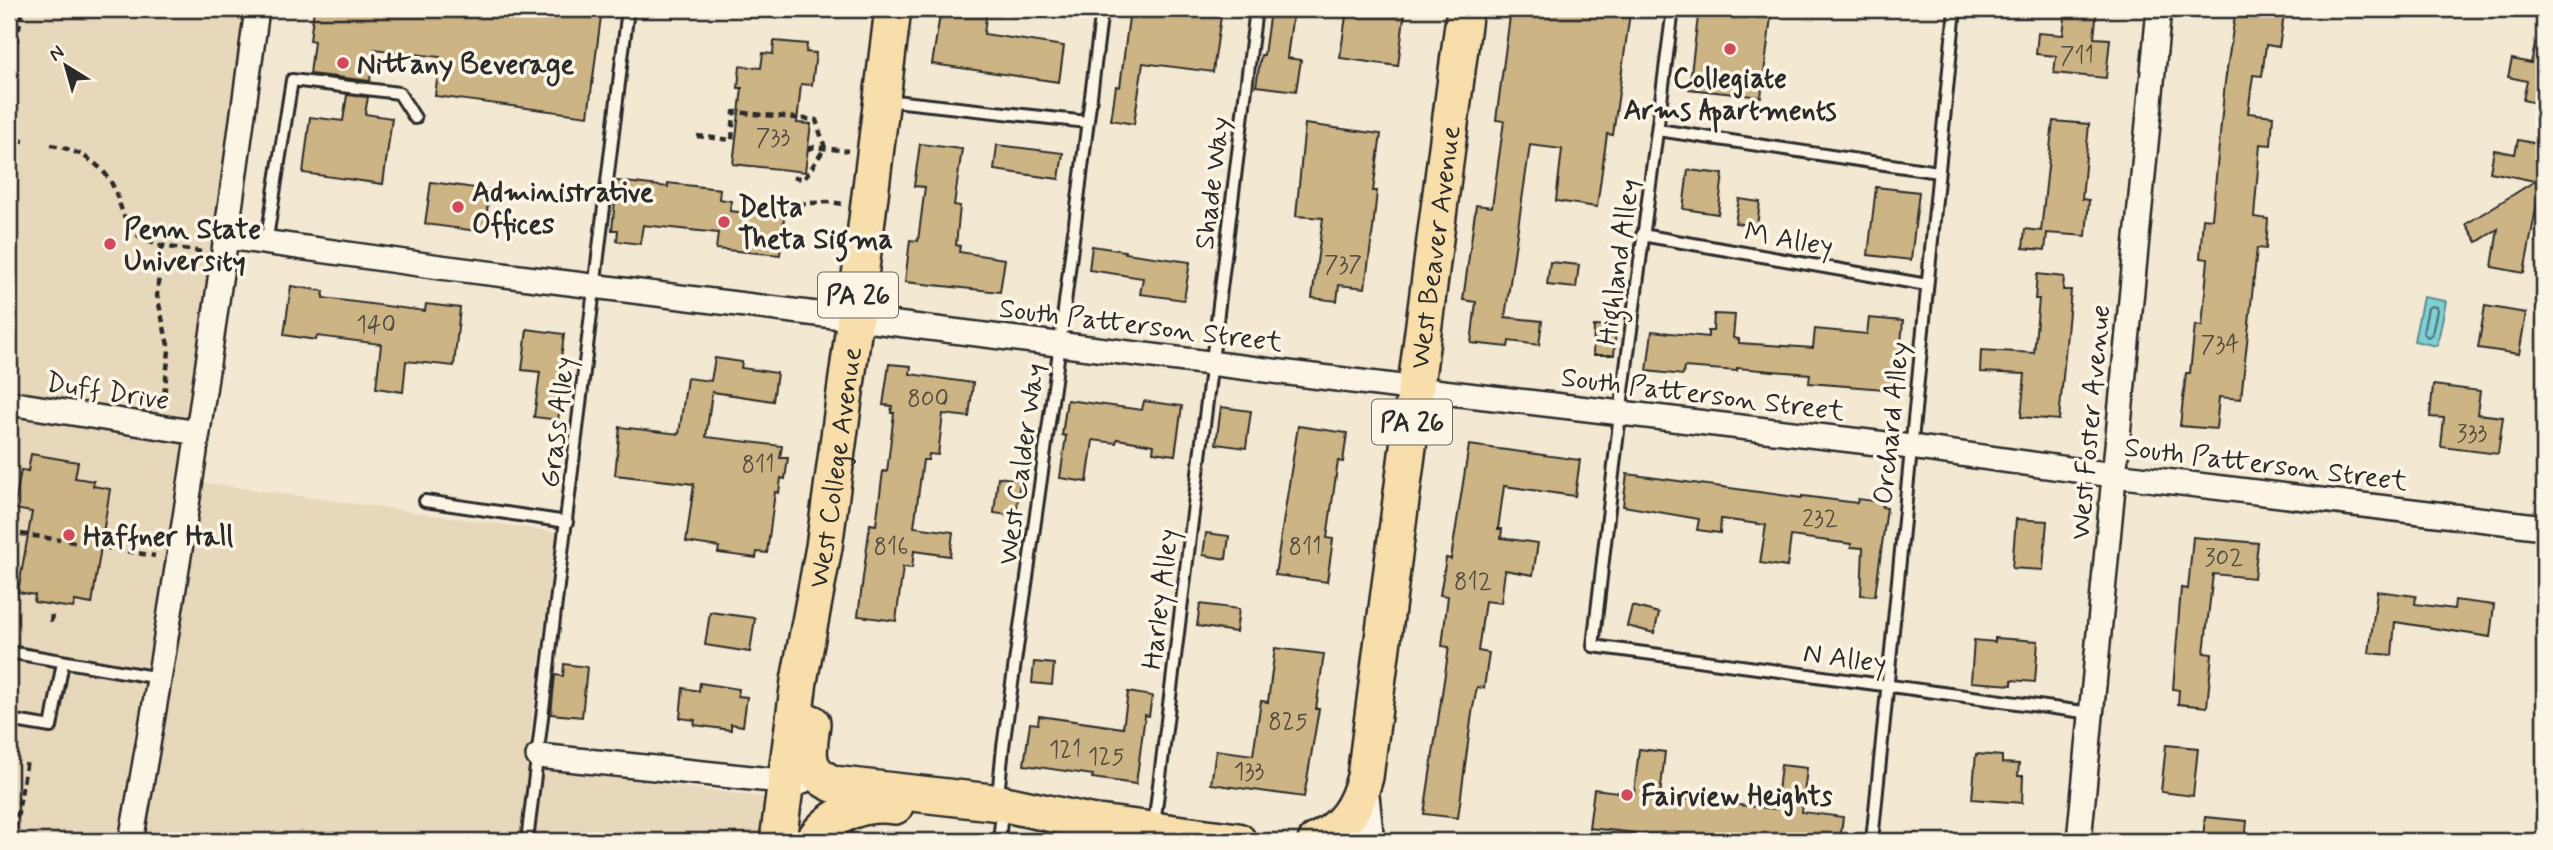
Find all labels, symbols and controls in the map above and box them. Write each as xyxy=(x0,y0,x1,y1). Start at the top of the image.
north arrow xyxy=(32,32,102,102)
text: N xyxy=(44,40,69,67)
marker: Collegiate Arms Apartments xyxy=(1722,41,1738,57)
house number: 711 xyxy=(2060,41,2094,72)
place label: Nittany Beverage xyxy=(357,47,574,87)
marker: Nittany Beverage xyxy=(335,55,351,71)
place label: Collegiate Arms Apartments xyxy=(1623,61,1837,133)
street label: Shade Way xyxy=(1187,115,1240,252)
house number: 733 xyxy=(756,123,790,154)
street label: West Beaver Avenue xyxy=(1402,123,1471,372)
place label: Administrative Offices xyxy=(472,175,654,244)
street label: Highland Alley xyxy=(1590,177,1652,348)
place label: Delta Theta Sigma xyxy=(738,190,893,262)
marker: Administrative Offices xyxy=(450,199,466,215)
place label: Penn State University xyxy=(124,212,261,281)
marker: Delta Theta Sigma xyxy=(716,214,732,230)
street label: M Alley xyxy=(1741,214,1836,266)
marker: Penn State University xyxy=(102,236,118,252)
house number: 737 xyxy=(1324,250,1362,281)
road number: PA 26 xyxy=(818,272,898,318)
street label: South Patterson Street xyxy=(997,291,1285,362)
street label: West Foster Avenue xyxy=(2063,303,2120,541)
house number: 140 xyxy=(356,310,396,341)
house number: 734 xyxy=(2201,330,2239,361)
street label: Orchard Alley xyxy=(1866,340,1919,506)
street label: West College Avenue xyxy=(801,345,872,592)
street label: Grass Alley xyxy=(532,355,585,490)
street label: South Patterson Street xyxy=(1559,360,1847,431)
street label: West Calder Way xyxy=(990,361,1055,568)
street label: Duff Drive xyxy=(43,364,172,420)
house number: 800 xyxy=(907,384,949,415)
road number: PA 26 xyxy=(1372,400,1452,444)
house number: 333 xyxy=(2457,419,2488,450)
street label: South Patterson Street xyxy=(2122,430,2410,501)
house number: 811 xyxy=(741,450,775,481)
house number: 232 xyxy=(1802,504,1838,535)
place label: Haffner Hall xyxy=(83,519,233,556)
marker: Haffner Hall xyxy=(61,527,77,543)
street label: Harley Alley xyxy=(1134,527,1188,672)
house number: 816 xyxy=(873,532,909,563)
house number: 811 xyxy=(1288,532,1322,563)
house number: 302 xyxy=(2205,543,2243,574)
house number: 812 xyxy=(1454,567,1492,598)
street label: N Alley xyxy=(1801,635,1889,684)
house number: 825 xyxy=(1268,707,1308,738)
house number: 121 xyxy=(1049,735,1081,766)
house number: 125 xyxy=(1088,742,1124,773)
house number: 133 xyxy=(1234,757,1265,788)
place label: Fairview Heights xyxy=(1641,779,1833,817)
marker: Fairview Heights xyxy=(1619,787,1635,803)

